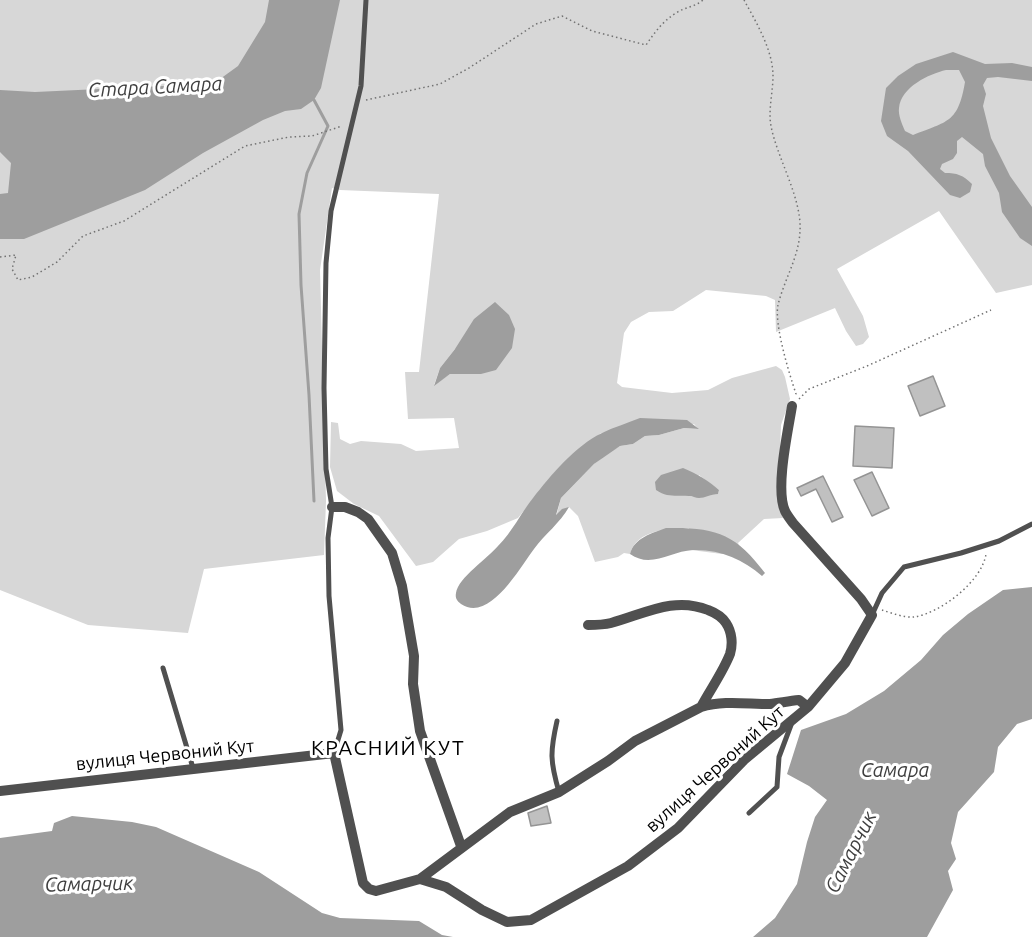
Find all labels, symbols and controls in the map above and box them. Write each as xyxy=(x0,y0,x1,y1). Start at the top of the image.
water label: Стара Самара xyxy=(87,71,223,103)
street label: вулиця Червоний Кут xyxy=(641,701,789,837)
street label: вулиця Червоний Кут xyxy=(75,735,255,775)
district label: КРАСНИЙ КУТ xyxy=(311,735,465,761)
water label: Самара xyxy=(861,758,929,782)
water label: Самарчик xyxy=(820,807,882,897)
water label: Самарчик xyxy=(44,871,134,897)

